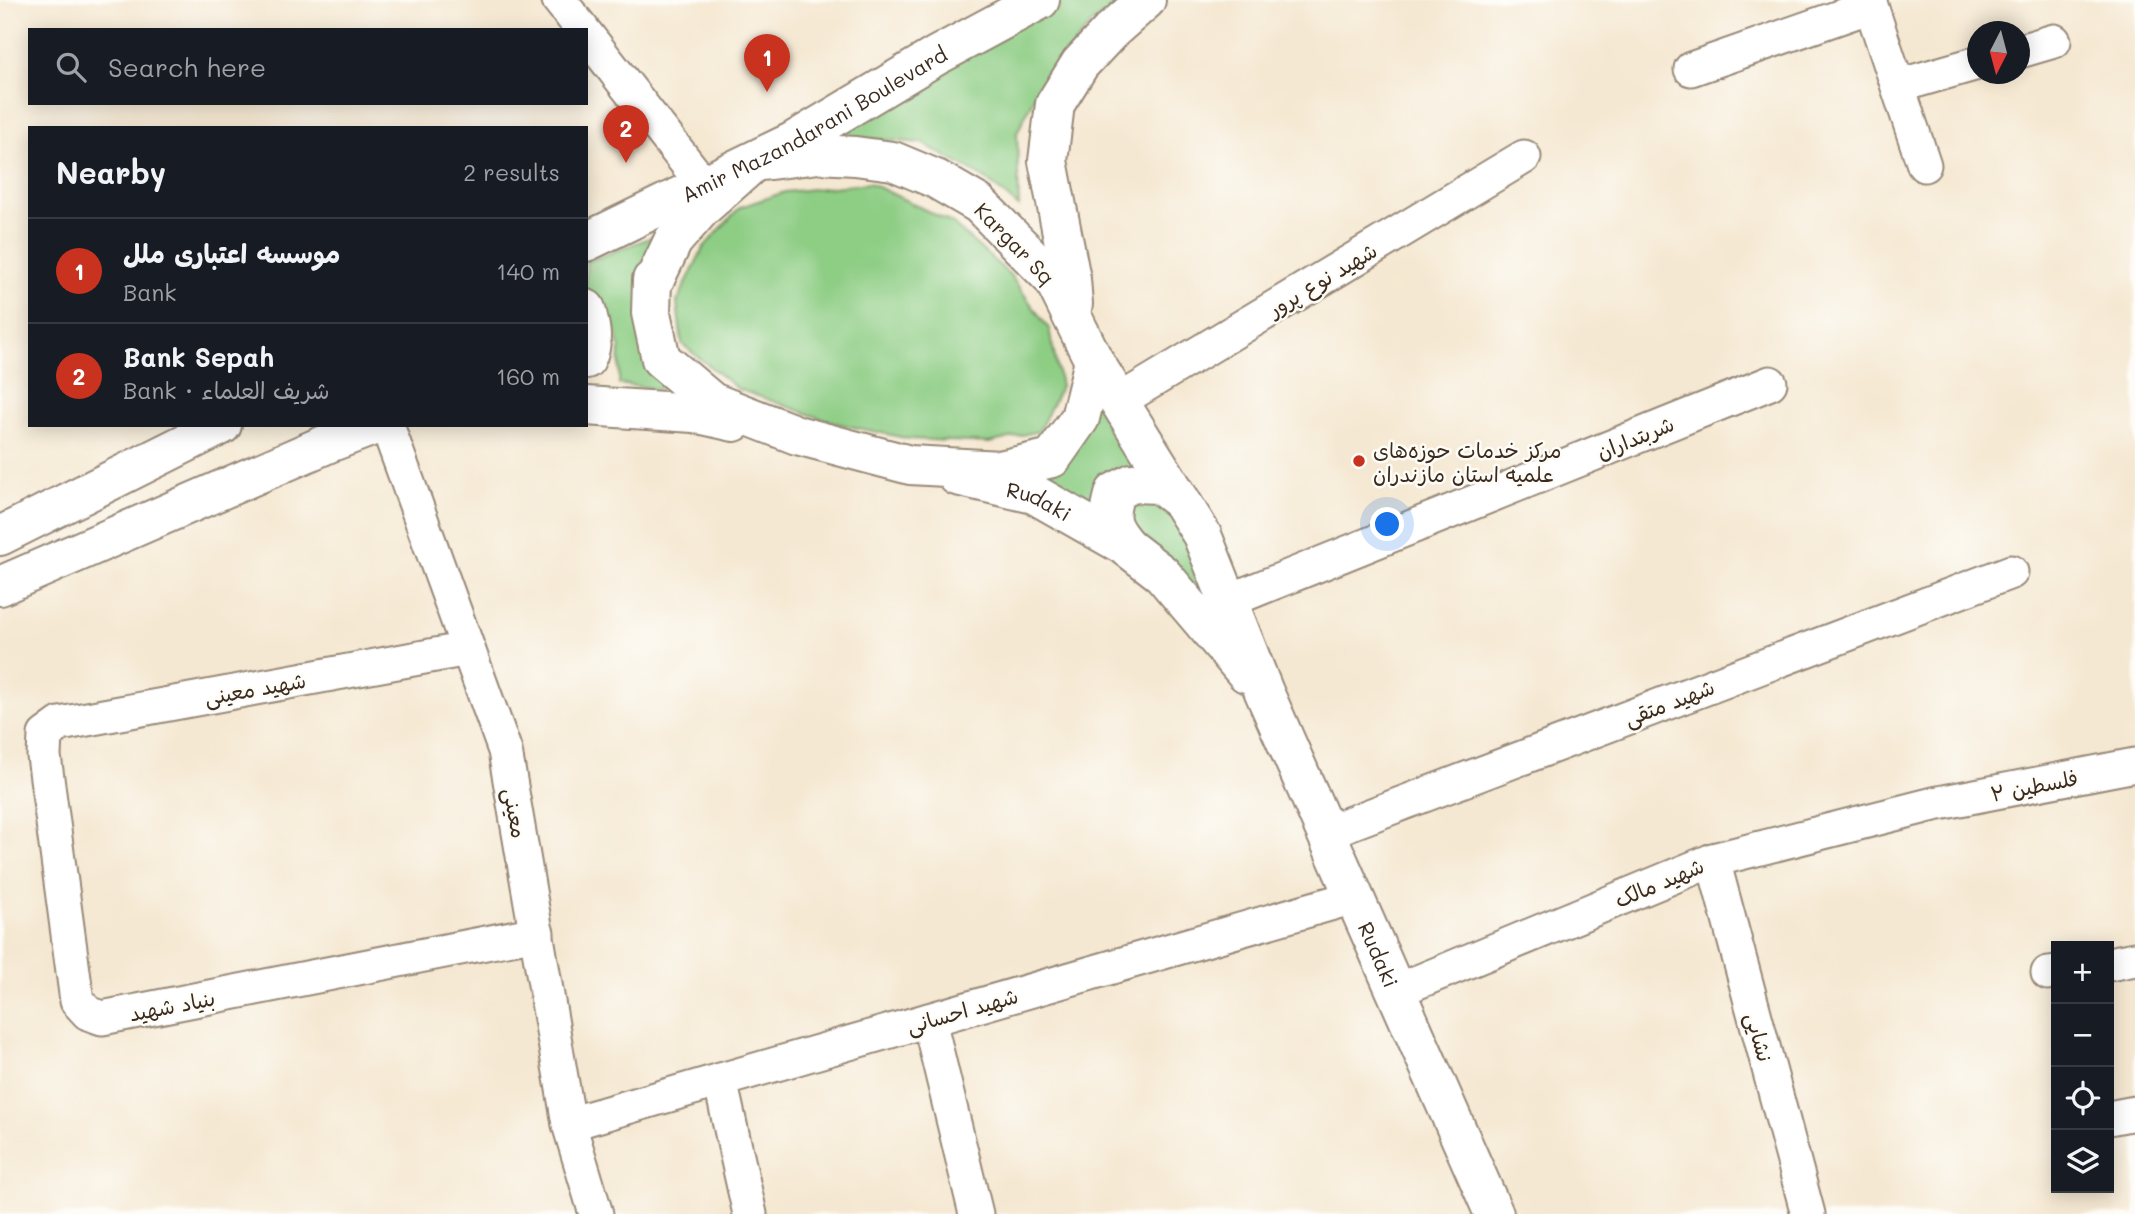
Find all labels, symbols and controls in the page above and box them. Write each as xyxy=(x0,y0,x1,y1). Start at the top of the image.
north arrow xyxy=(1967,21,2030,84)
search box xyxy=(28,28,588,105)
pin: 1 xyxy=(744,34,790,92)
street label: Amir Mazandarani Boulevard xyxy=(677,39,951,207)
icon: search xyxy=(52,48,90,86)
text: Search here xyxy=(108,50,266,84)
pin: 2 xyxy=(603,105,649,163)
text: Nearby xyxy=(56,152,166,192)
text: 2 results xyxy=(463,157,560,187)
street label: Kargar Sq xyxy=(969,196,1061,290)
text: موسسه اعتباری ملل xyxy=(123,236,340,270)
street label: شهید نوع پرور xyxy=(1261,236,1382,325)
text: 1 xyxy=(74,256,84,286)
text: 140 m xyxy=(496,256,560,286)
text: Bank xyxy=(123,277,177,307)
text: Bank Sepah xyxy=(123,340,274,374)
text: 2 xyxy=(73,361,85,391)
text: 160 m xyxy=(496,361,560,391)
text: Bank · شریف العلماء xyxy=(123,375,329,405)
street label: شربتداران xyxy=(1592,409,1678,466)
place label: مرکز خدمات حوزه‌های علمیه استان مازندران xyxy=(1373,436,1562,487)
marker: مرکز خدمات حوزه‌های علمیه استان مازندران xyxy=(1351,453,1367,469)
street label: Rudaki xyxy=(1004,475,1077,526)
your location xyxy=(1370,507,1404,541)
street label: شهید معینی xyxy=(202,666,308,712)
street label: شهید متقی xyxy=(1620,672,1719,733)
street label: فلسطین ۲ xyxy=(1988,763,2080,807)
street label: معینی xyxy=(496,786,534,841)
street label: شهید مالک xyxy=(1610,851,1708,913)
street label: Rudaki xyxy=(1353,917,1406,991)
map controls xyxy=(2051,941,2114,1193)
button: + xyxy=(2051,941,2114,1004)
street label: شهید احسانی xyxy=(903,981,1021,1041)
street label: بنیاد شهید xyxy=(127,983,217,1028)
button: − xyxy=(2051,1004,2114,1067)
street label: نشایی xyxy=(1739,1009,1779,1065)
button: locate xyxy=(2051,1067,2114,1130)
button: layers xyxy=(2051,1130,2114,1193)

